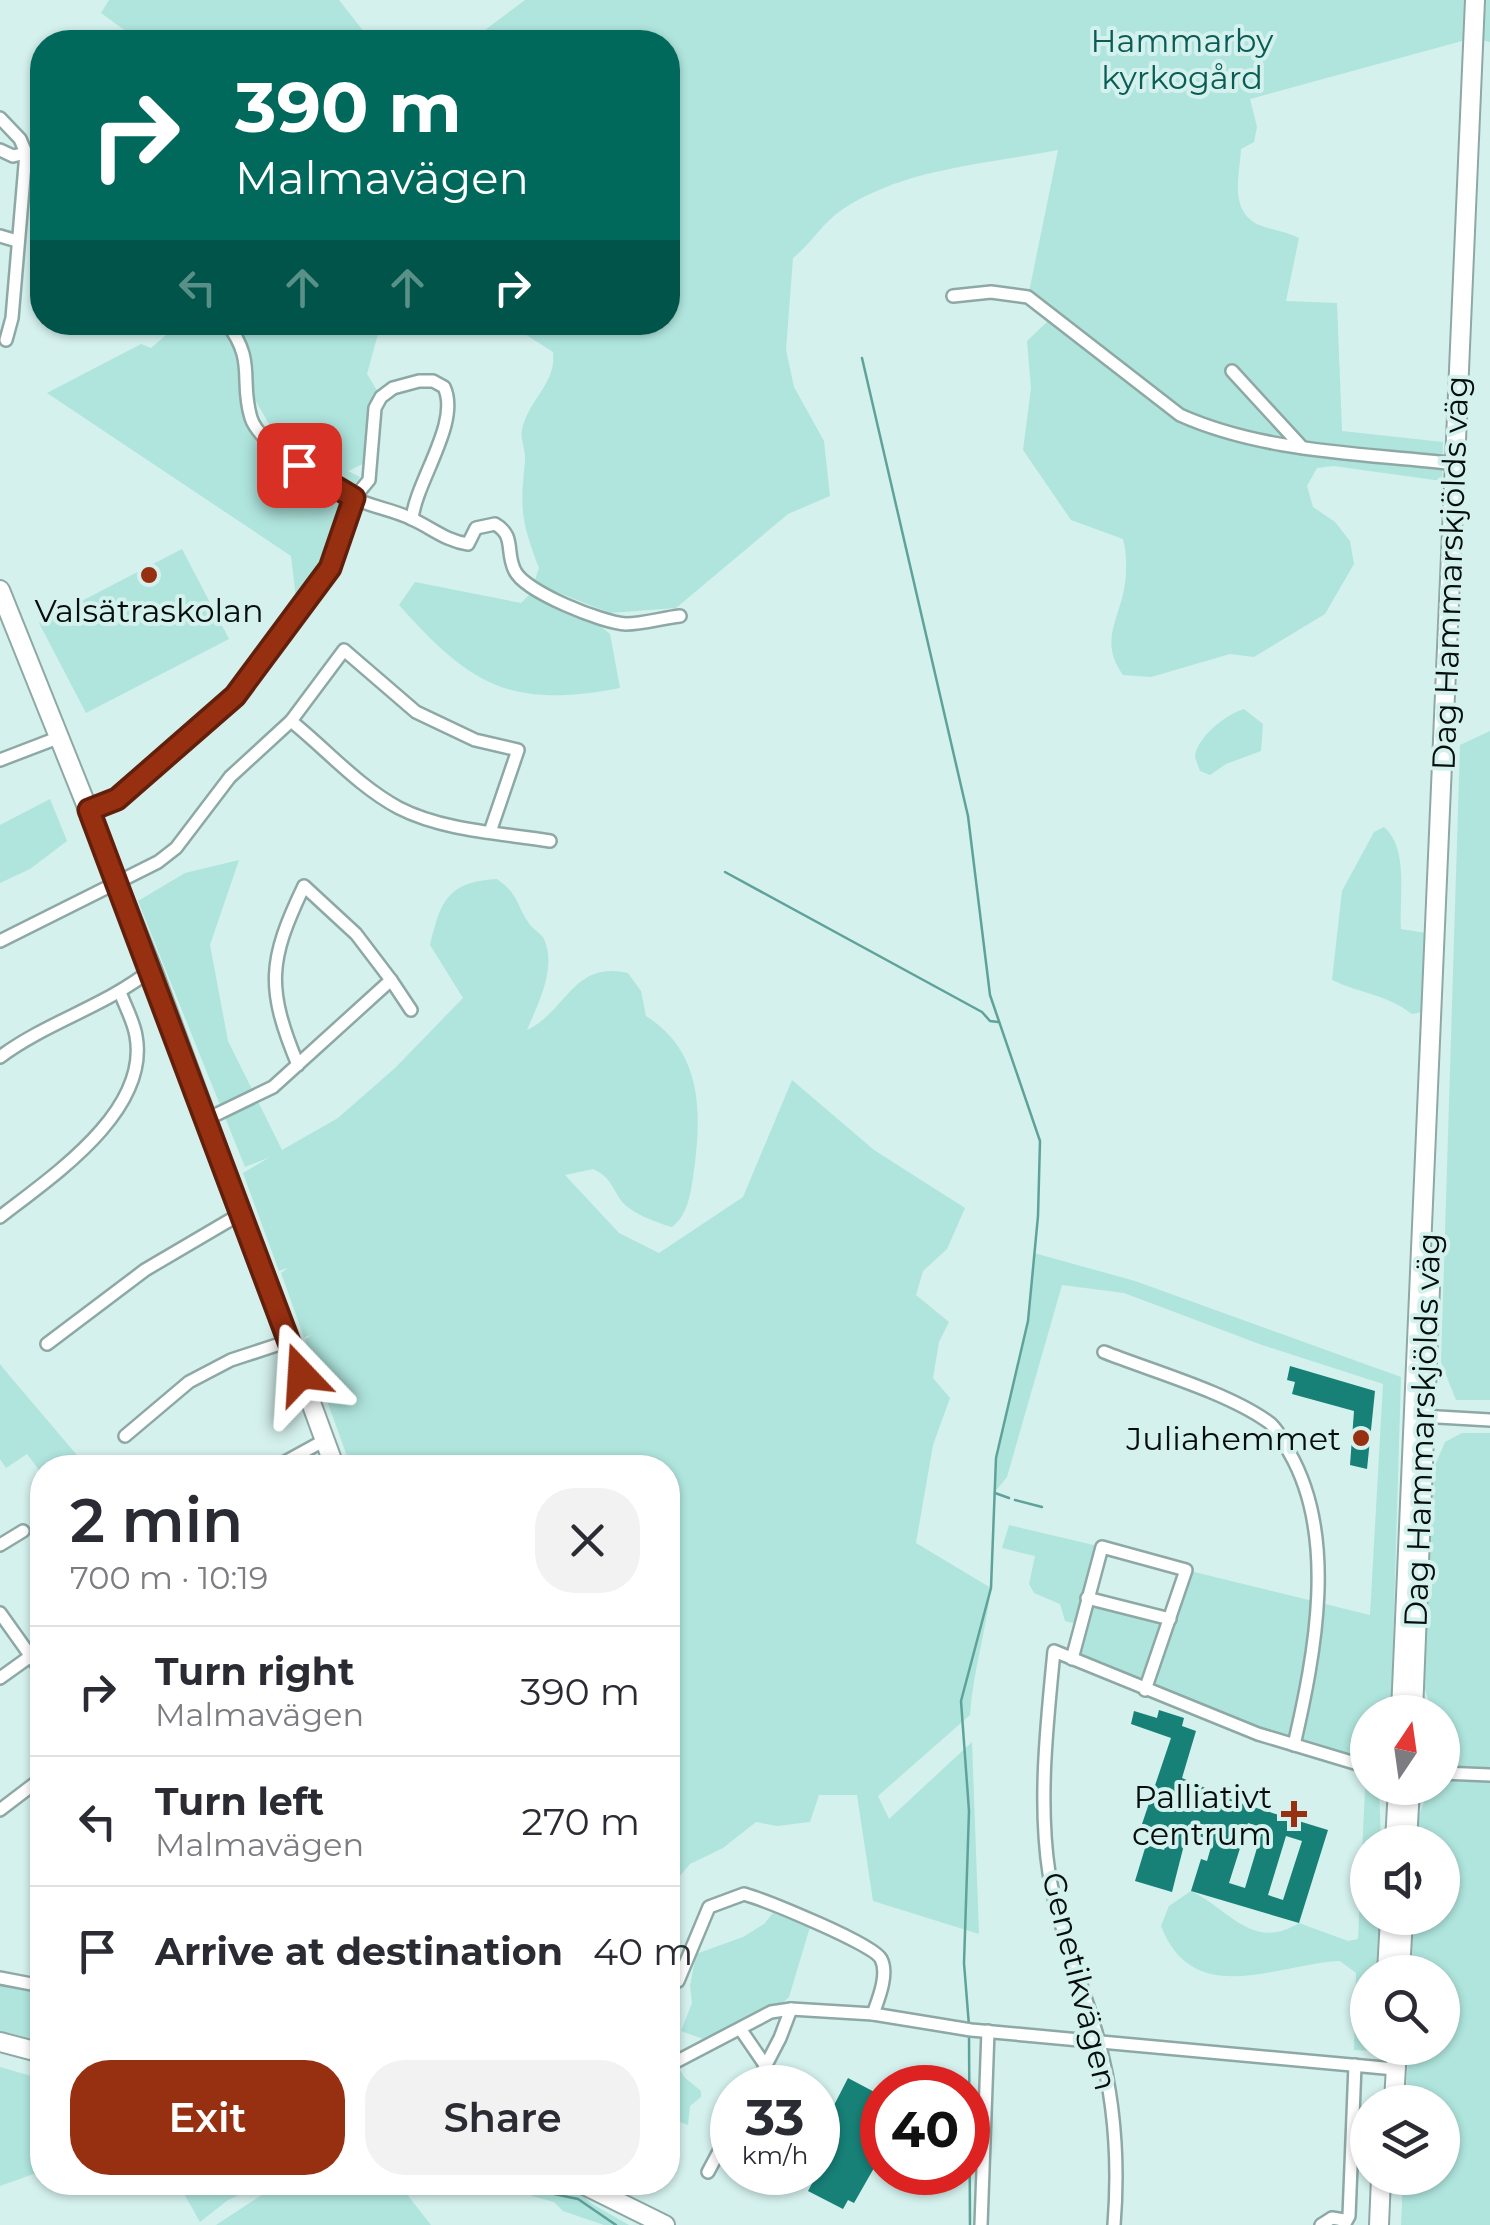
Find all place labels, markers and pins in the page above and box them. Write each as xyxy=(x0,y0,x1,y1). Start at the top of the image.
pin xyxy=(257,423,342,508)
marker: Valsätraskolan xyxy=(138,564,160,586)
place label: Valsätraskolan xyxy=(34,591,264,630)
place label: Juliahemmet xyxy=(1125,1419,1341,1458)
marker: Juliahemmet xyxy=(1350,1427,1372,1449)
place label: Palliativt centrum xyxy=(1132,1777,1272,1853)
marker: Palliativt centrum xyxy=(1281,1801,1307,1827)

